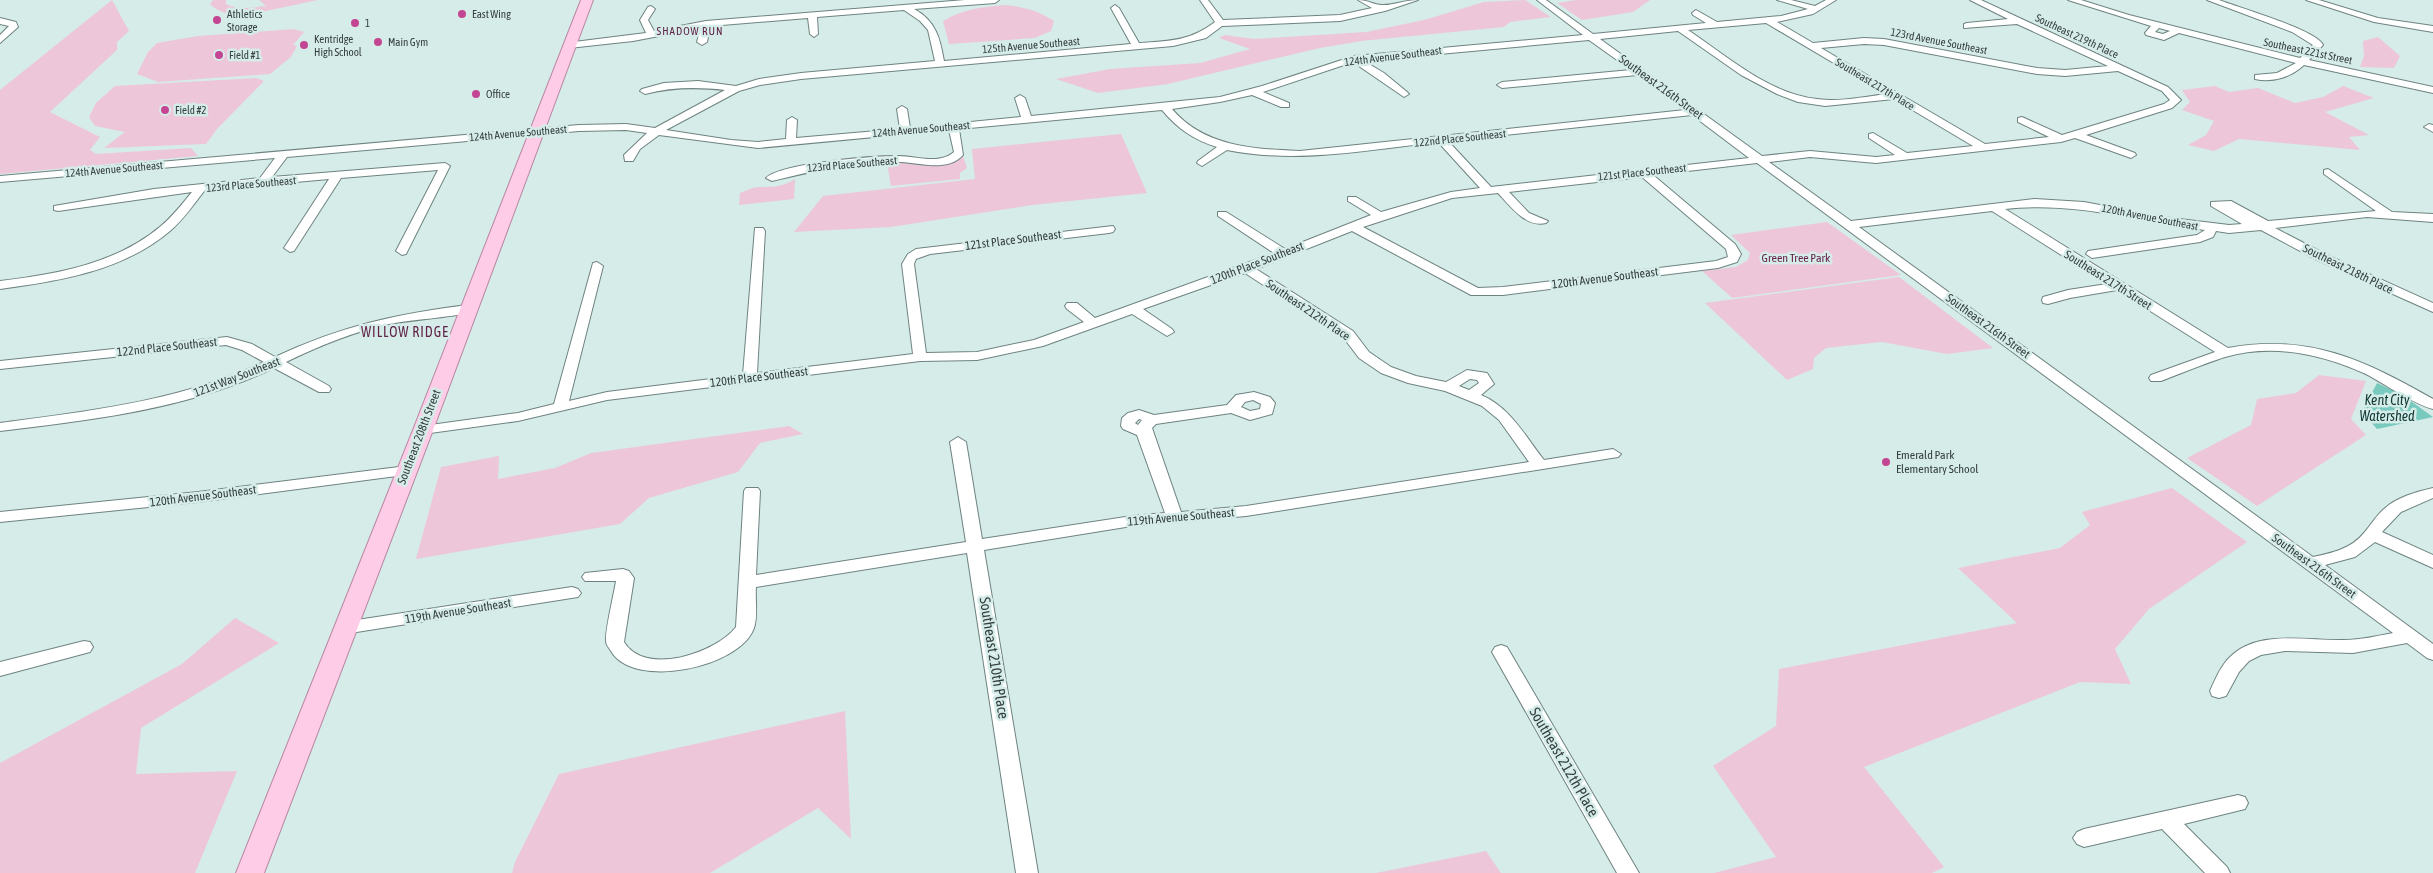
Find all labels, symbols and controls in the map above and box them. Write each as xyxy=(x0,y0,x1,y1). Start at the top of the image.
place label: Athletics Storage xyxy=(227,8,262,33)
marker: East Wing xyxy=(456,8,468,20)
place label: East Wing xyxy=(472,8,511,20)
street label: Southeast 219th Place xyxy=(2034,11,2120,61)
marker: Athletics Storage xyxy=(211,14,223,26)
marker: 1 xyxy=(349,17,361,29)
place label: 1 xyxy=(365,17,370,29)
district label: SHADOW RUN xyxy=(657,25,723,37)
street label: 123rd Avenue Southeast xyxy=(1890,26,1988,56)
place label: Kentridge High School xyxy=(314,33,362,58)
street label: 125th Avenue Southeast xyxy=(982,35,1080,55)
marker: Main Gym xyxy=(372,36,384,48)
place label: Main Gym xyxy=(388,36,428,48)
street label: Southeast 221st Street xyxy=(2262,36,2354,66)
marker: Kentridge High School xyxy=(298,39,310,51)
street label: 124th Avenue Southeast xyxy=(1344,44,1442,68)
marker: Field #1 xyxy=(213,49,225,61)
place label: Field #1 xyxy=(229,49,261,61)
street label: Southeast 216th Street xyxy=(1616,52,1706,122)
street label: Southeast 217th Place xyxy=(1833,56,1917,112)
marker: Office xyxy=(470,88,482,100)
place label: Office xyxy=(486,88,510,100)
marker: Field #2 xyxy=(159,104,171,116)
place label: Field #2 xyxy=(175,104,207,116)
street label: 124th Avenue Southeast xyxy=(872,119,970,139)
street label: 124th Avenue Southeast xyxy=(469,123,567,143)
street label: 122nd Place Southeast xyxy=(1413,127,1507,149)
street label: 123rd Place Southeast xyxy=(807,154,897,174)
street label: 124th Avenue Southeast xyxy=(65,159,163,179)
street label: 121st Place Southeast xyxy=(1597,161,1687,183)
street label: 123rd Place Southeast xyxy=(206,174,296,194)
street label: 120th Avenue Southeast xyxy=(2101,202,2199,232)
street label: 121st Place Southeast xyxy=(964,227,1062,253)
street label: 120th Place Southeast xyxy=(1209,239,1306,287)
street label: Southeast 218th Place xyxy=(2301,241,2395,297)
street label: Southeast 217th Street xyxy=(2062,247,2155,313)
park label: Green Tree Park xyxy=(1762,251,1831,265)
street label: 120th Avenue Southeast xyxy=(1551,264,1660,291)
street label: Southeast 212th Place xyxy=(1263,277,1353,343)
street label: Southeast 216th Street xyxy=(1943,291,2033,361)
district label: WILLOW RIDGE xyxy=(361,324,449,340)
street label: 122nd Place Southeast xyxy=(116,335,218,359)
street label: 121st Way Southeast xyxy=(192,354,283,400)
street label: 120th Place Southeast xyxy=(709,364,809,390)
street label: Southeast 208th Street xyxy=(394,387,444,486)
water label: Kent City Watershed xyxy=(2359,392,2415,424)
place label: Emerald Park Elementary School xyxy=(1896,448,1979,476)
marker: Emerald Park Elementary School xyxy=(1880,456,1892,468)
street label: 120th Avenue Southeast xyxy=(149,482,258,509)
street label: 119th Avenue Southeast xyxy=(1127,505,1236,529)
street label: Southeast 216th Street xyxy=(2269,531,2359,601)
street label: 119th Avenue Southeast xyxy=(404,596,513,626)
street label: Southeast 210th Place xyxy=(976,596,1013,720)
street label: Southeast 212th Place xyxy=(1526,704,1603,819)

